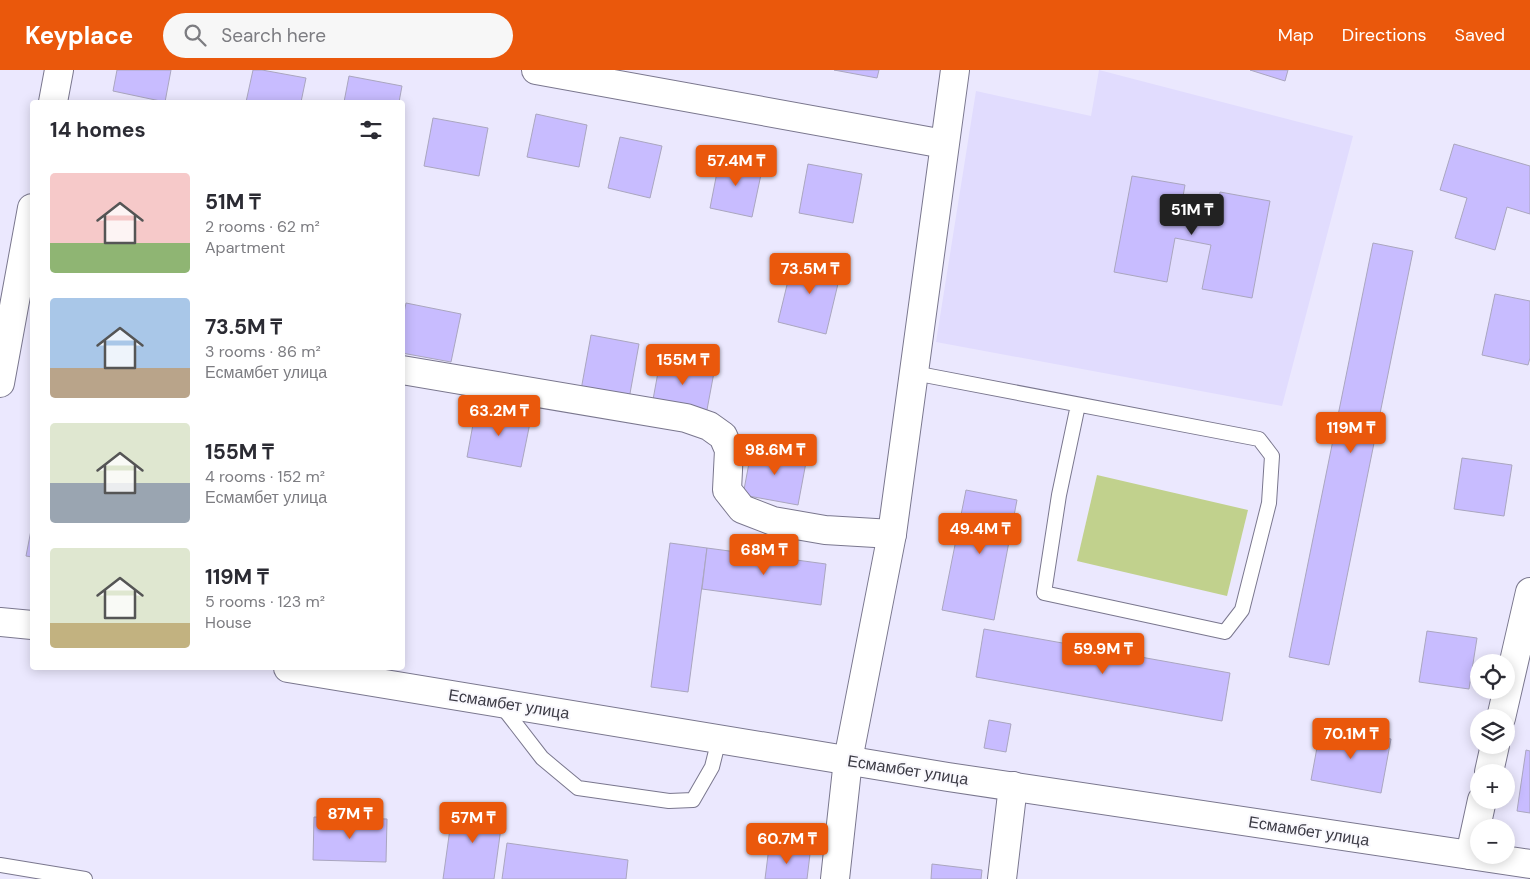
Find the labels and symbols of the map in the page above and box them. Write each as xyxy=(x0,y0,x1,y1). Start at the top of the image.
pin: 57.4M ₸ xyxy=(690,144,782,187)
pin: 51M ₸ xyxy=(1157,194,1227,236)
pin: 73.5M ₸ xyxy=(764,252,856,295)
pin: 155M ₸ xyxy=(642,344,724,386)
pin: 63.2M ₸ xyxy=(453,394,545,437)
pin: 119M ₸ xyxy=(1310,412,1392,454)
pin: 98.6M ₸ xyxy=(729,434,821,476)
pin: 49.4M ₸ xyxy=(934,512,1026,555)
pin: 68M ₸ xyxy=(729,534,799,576)
pin: 59.9M ₸ xyxy=(1057,632,1149,675)
street label: Есмамбет улица xyxy=(447,684,571,724)
pin: 70.1M ₸ xyxy=(1305,718,1397,760)
street label: Есмамбет улица xyxy=(846,750,970,790)
pin: 87M ₸ xyxy=(315,798,385,840)
pin: 57M ₸ xyxy=(438,802,508,844)
street label: Есмамбет улица xyxy=(1247,811,1371,851)
pin: 60.7M ₸ xyxy=(741,822,833,865)

